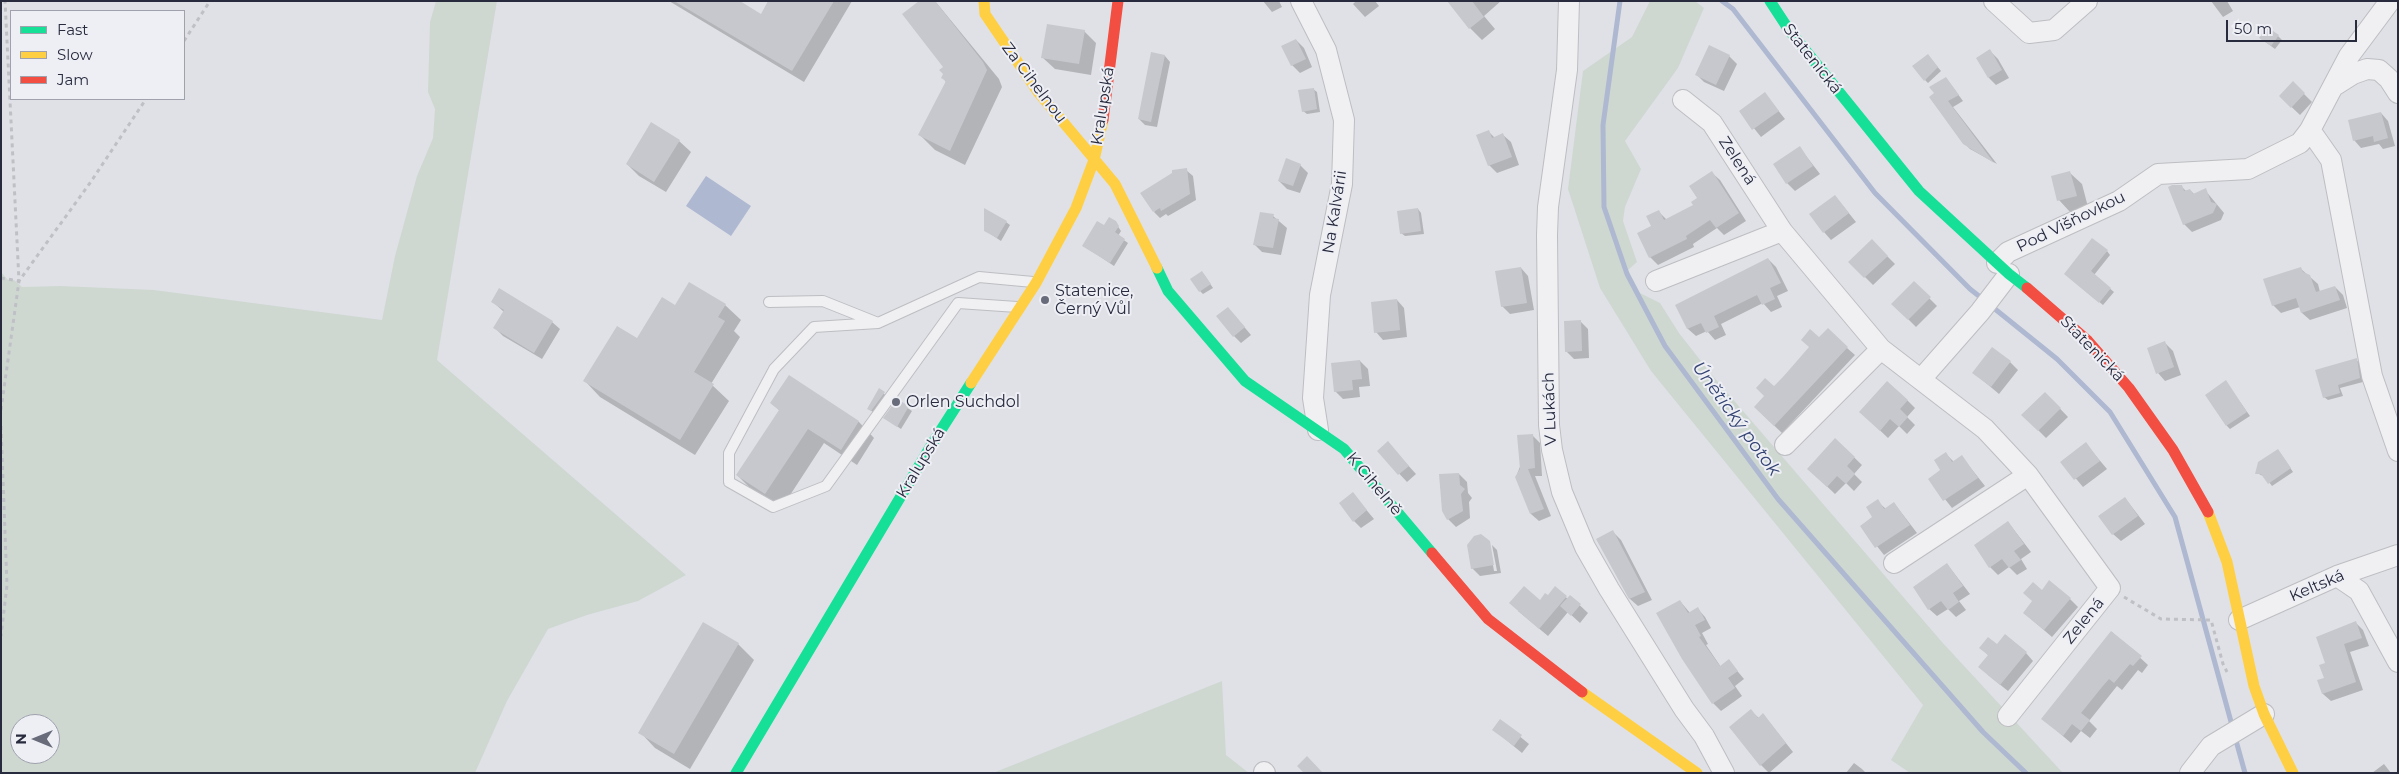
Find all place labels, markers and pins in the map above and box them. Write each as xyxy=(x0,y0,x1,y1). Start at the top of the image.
place label: Statenice, Černý Vůl xyxy=(1055,281,1133,319)
marker: Statenice, Černý Vůl xyxy=(1039,294,1051,306)
place label: Orlen Suchdol xyxy=(906,392,1020,412)
marker: Orlen Suchdol xyxy=(890,396,902,408)

